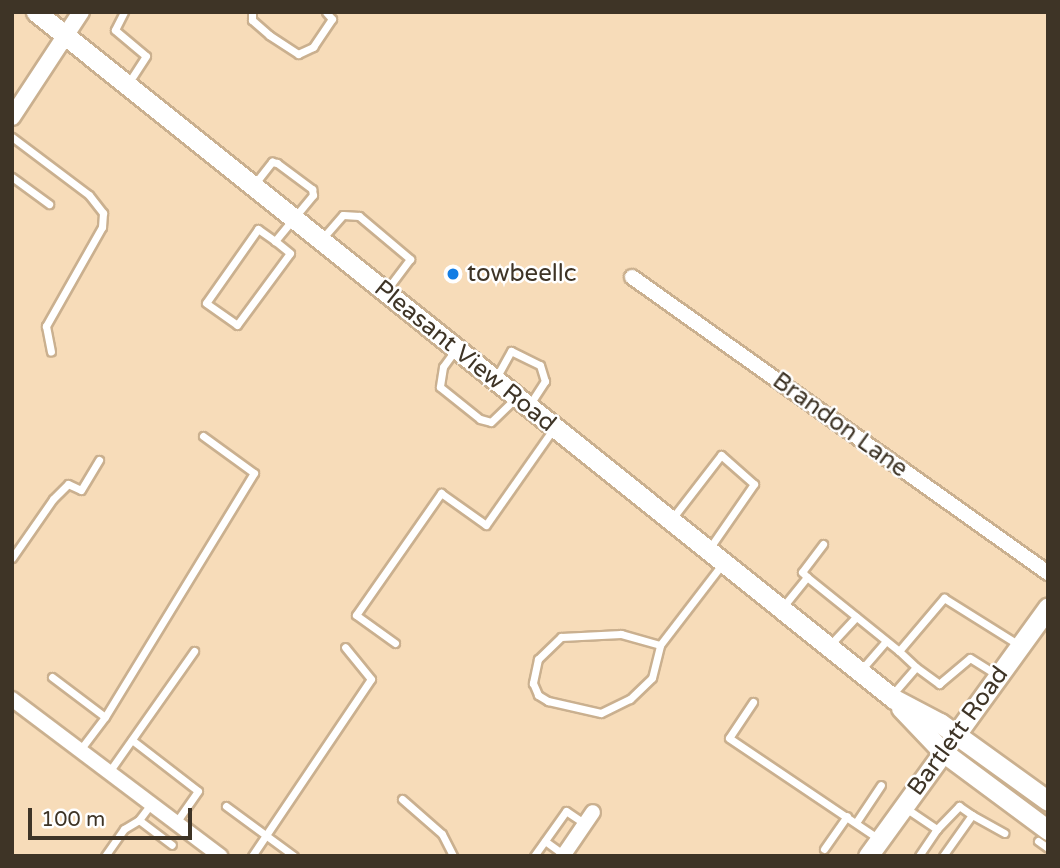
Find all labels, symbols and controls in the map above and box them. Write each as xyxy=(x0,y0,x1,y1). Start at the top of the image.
place label: towbeellc xyxy=(467,260,576,288)
marker: towbeellc xyxy=(445,266,461,282)
street label: Pleasant View Road xyxy=(368,274,562,438)
street label: Brandon Lane xyxy=(767,366,913,484)
street label: Bartlett Road xyxy=(901,661,1015,801)
scale bar xyxy=(32,794,196,838)
text: 100 m xyxy=(41,807,105,832)

